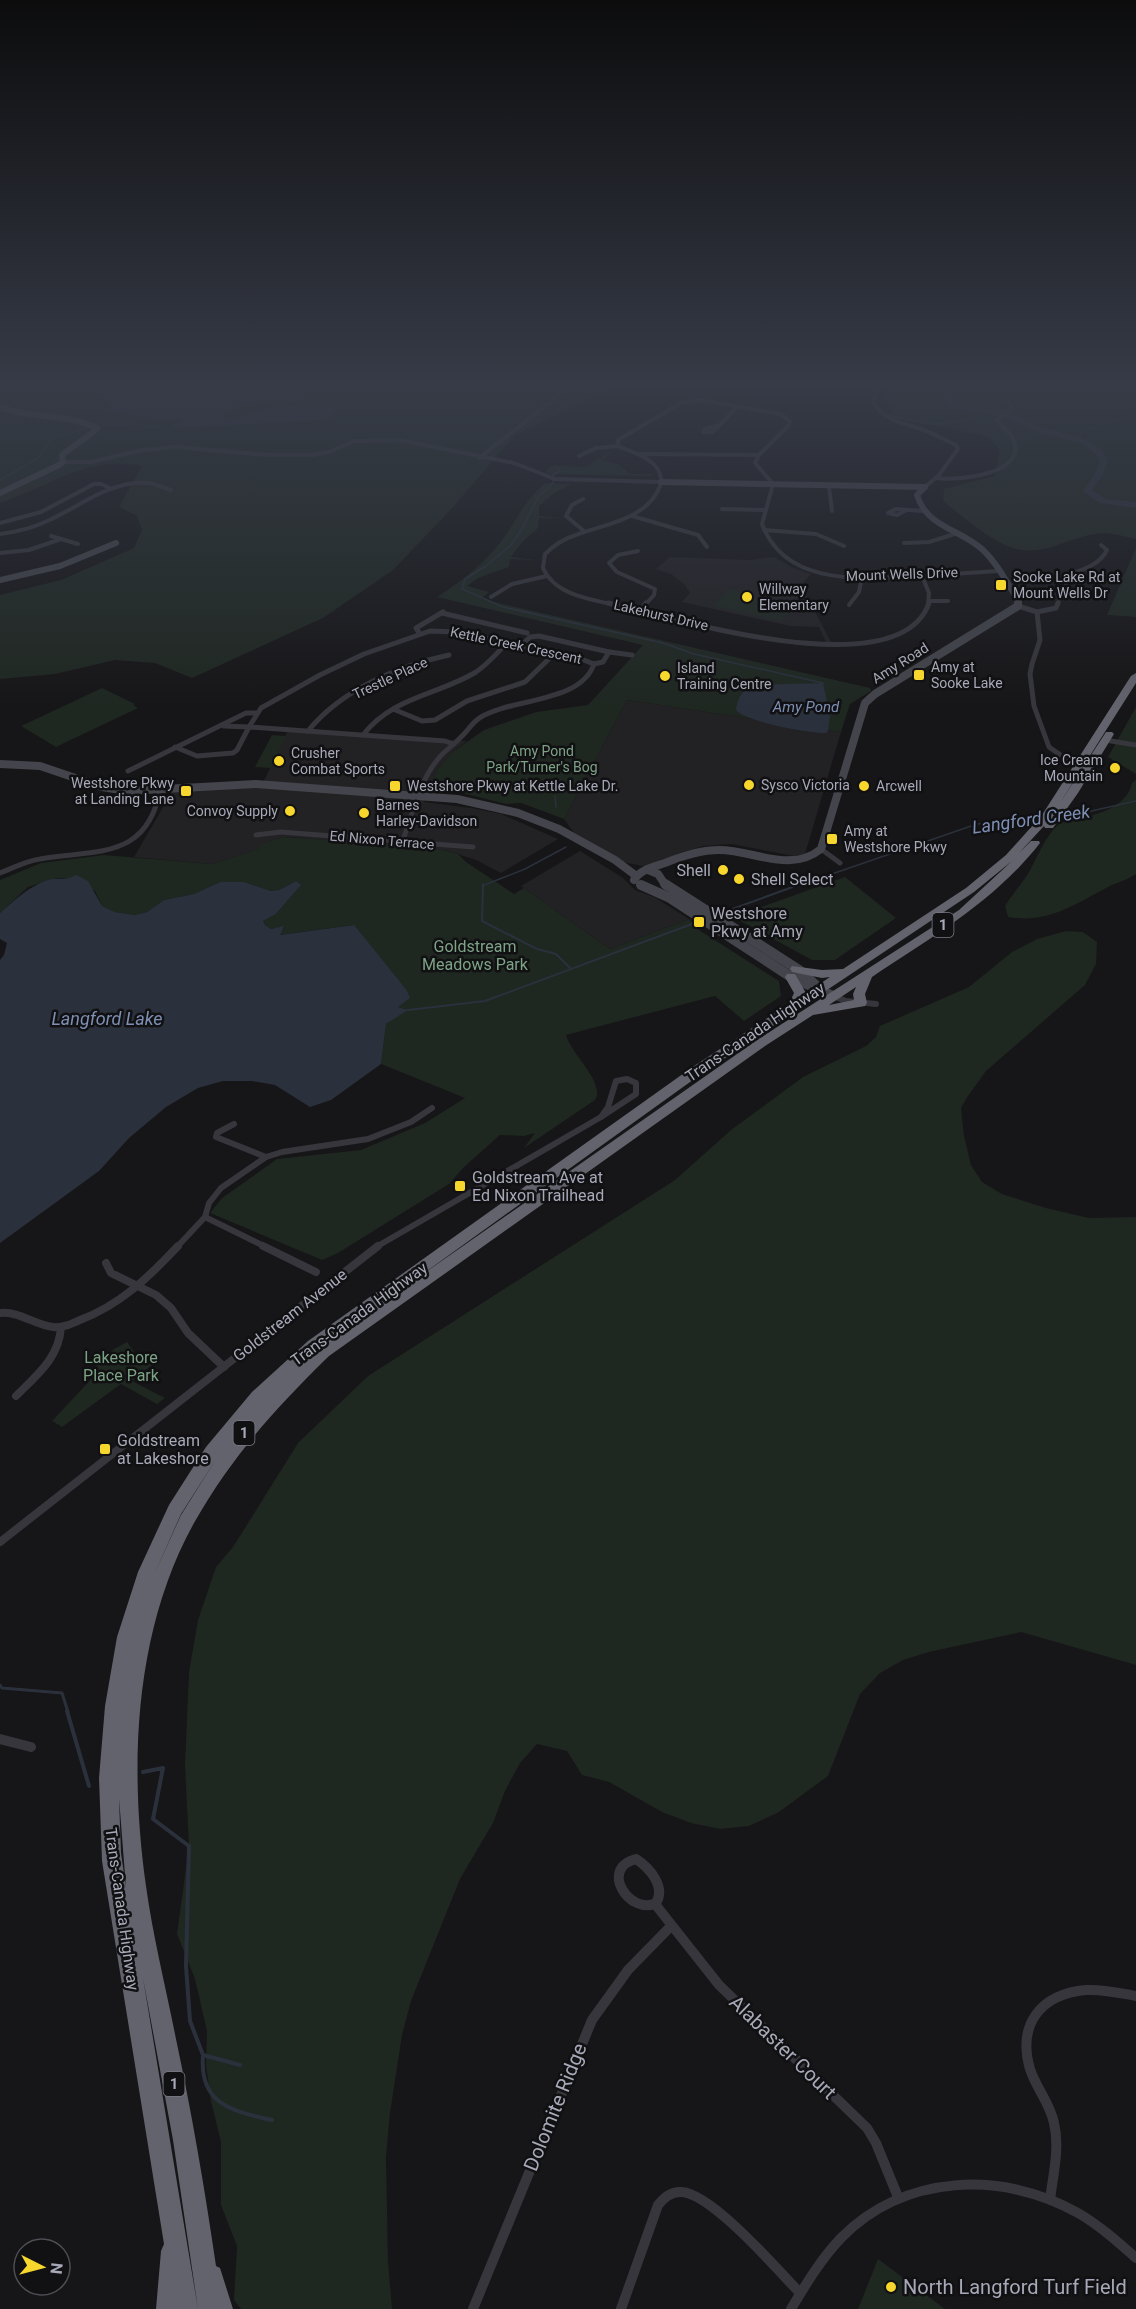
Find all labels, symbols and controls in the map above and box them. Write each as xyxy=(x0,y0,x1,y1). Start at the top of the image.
street label: Mount Wells Drive xyxy=(846,564,958,584)
place label: Sooke Lake Rd at Mount Wells Dr xyxy=(1013,569,1121,601)
marker: Sooke Lake Rd at Mount Wells Dr xyxy=(994,578,1008,592)
place label: Willway Elementary xyxy=(759,581,829,613)
marker: Willway Elementary xyxy=(740,590,754,604)
street label: Lakehurst Drive xyxy=(612,596,710,634)
street label: Kettle Creek Crescent xyxy=(449,623,584,667)
street label: Amy Road xyxy=(869,639,931,687)
street label: Trestle Place xyxy=(350,654,430,702)
place label: Amy at Sooke Lake xyxy=(931,659,1003,691)
place label: Island Training Centre xyxy=(677,660,771,692)
marker: Amy at Sooke Lake xyxy=(912,668,926,682)
marker: Island Training Centre xyxy=(658,669,672,683)
water label: Amy Pond xyxy=(772,698,840,716)
park label: Amy Pond Park/Turner's Bog xyxy=(486,743,598,775)
place label: Crusher Combat Sports xyxy=(291,745,385,777)
place label: Ice Cream Mountain xyxy=(1040,752,1103,784)
marker: Crusher Combat Sports xyxy=(272,754,286,768)
marker: Ice Cream Mountain xyxy=(1108,761,1122,775)
place label: Westshore Pkwy at Landing Lane xyxy=(71,775,174,807)
place label: Sysco Victoria xyxy=(761,777,850,793)
place label: Westshore Pkwy at Kettle Lake Dr. xyxy=(407,778,618,794)
marker: Sysco Victoria xyxy=(742,778,756,792)
place label: Arcwell xyxy=(876,778,922,794)
marker: Westshore Pkwy at Kettle Lake Dr. xyxy=(388,779,402,793)
marker: Arcwell xyxy=(857,779,871,793)
marker: Westshore Pkwy at Landing Lane xyxy=(179,784,193,798)
place label: Barnes Harley-Davidson xyxy=(376,797,477,829)
water label: Langford Creek xyxy=(971,800,1092,838)
place label: Convoy Supply xyxy=(187,803,278,819)
marker: Convoy Supply xyxy=(283,804,297,818)
marker: Barnes Harley-Davidson xyxy=(357,806,371,820)
place label: Amy at Westshore Pkwy xyxy=(844,823,947,855)
street label: Ed Nixon Terrace xyxy=(329,827,435,853)
marker: Amy at Westshore Pkwy xyxy=(825,832,839,846)
place label: Shell xyxy=(676,861,711,880)
marker: Shell xyxy=(716,863,730,877)
place label: Shell Select xyxy=(751,870,834,889)
marker: Shell Select xyxy=(732,872,746,886)
place label: Westshore Pkwy at Amy xyxy=(711,904,803,941)
road number: 1 xyxy=(932,913,954,937)
marker: Westshore Pkwy at Amy xyxy=(692,915,706,929)
park label: Goldstream Meadows Park xyxy=(422,937,529,974)
street label: Trans-Canada Highway xyxy=(682,978,829,1086)
water label: Langford Lake xyxy=(51,1008,163,1029)
place label: Goldstream Ave at Ed Nixon Trailhead xyxy=(472,1168,604,1205)
marker: Goldstream Ave at Ed Nixon Trailhead xyxy=(453,1179,467,1193)
street label: Trans-Canada Highway xyxy=(287,1258,431,1370)
street label: Goldstream Avenue xyxy=(229,1265,351,1365)
park label: Lakeshore Place Park xyxy=(83,1348,160,1385)
road number: 1 xyxy=(234,1421,254,1445)
place label: Goldstream at Lakeshore xyxy=(117,1431,209,1468)
marker: Goldstream at Lakeshore xyxy=(98,1442,112,1456)
street label: Trans-Canada Highway xyxy=(101,1827,143,1992)
street label: Alabaster Court xyxy=(725,1990,841,2104)
street label: Dolomite Ridge xyxy=(518,2040,592,2174)
road number: 1 xyxy=(164,2072,184,2096)
north arrow xyxy=(12,2237,72,2297)
text: N xyxy=(46,2262,66,2275)
place label: North Langford Turf Field xyxy=(903,2275,1127,2299)
marker: North Langford Turf Field xyxy=(884,2280,898,2294)

